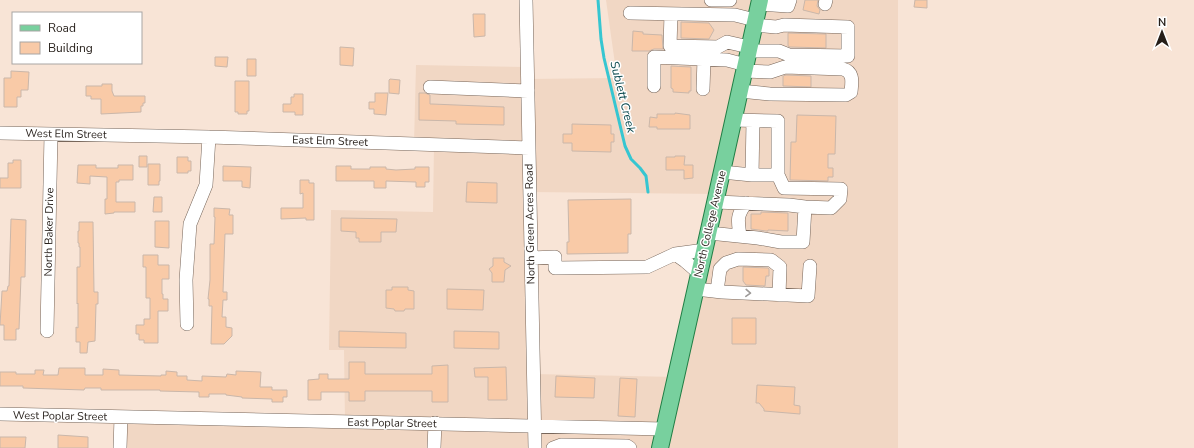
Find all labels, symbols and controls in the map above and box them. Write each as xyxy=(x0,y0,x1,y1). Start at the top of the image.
legend xyxy=(12,12,142,64)
north arrow xyxy=(1142,12,1182,52)
text: N xyxy=(1158,15,1166,30)
text: Road xyxy=(48,20,76,36)
text: Building xyxy=(48,40,93,56)
water label: Sublett Creek xyxy=(606,59,640,135)
street label: West Elm Street xyxy=(25,126,107,142)
street label: East Elm Street xyxy=(292,132,368,150)
street label: North Green Acres Road xyxy=(521,164,539,284)
street label: North College Avenue xyxy=(690,169,730,279)
street label: North Baker Drive xyxy=(41,187,57,276)
one-way arrow xyxy=(745,289,751,298)
street label: West Poplar Street xyxy=(13,408,107,424)
street label: East Poplar Street xyxy=(347,415,437,431)

